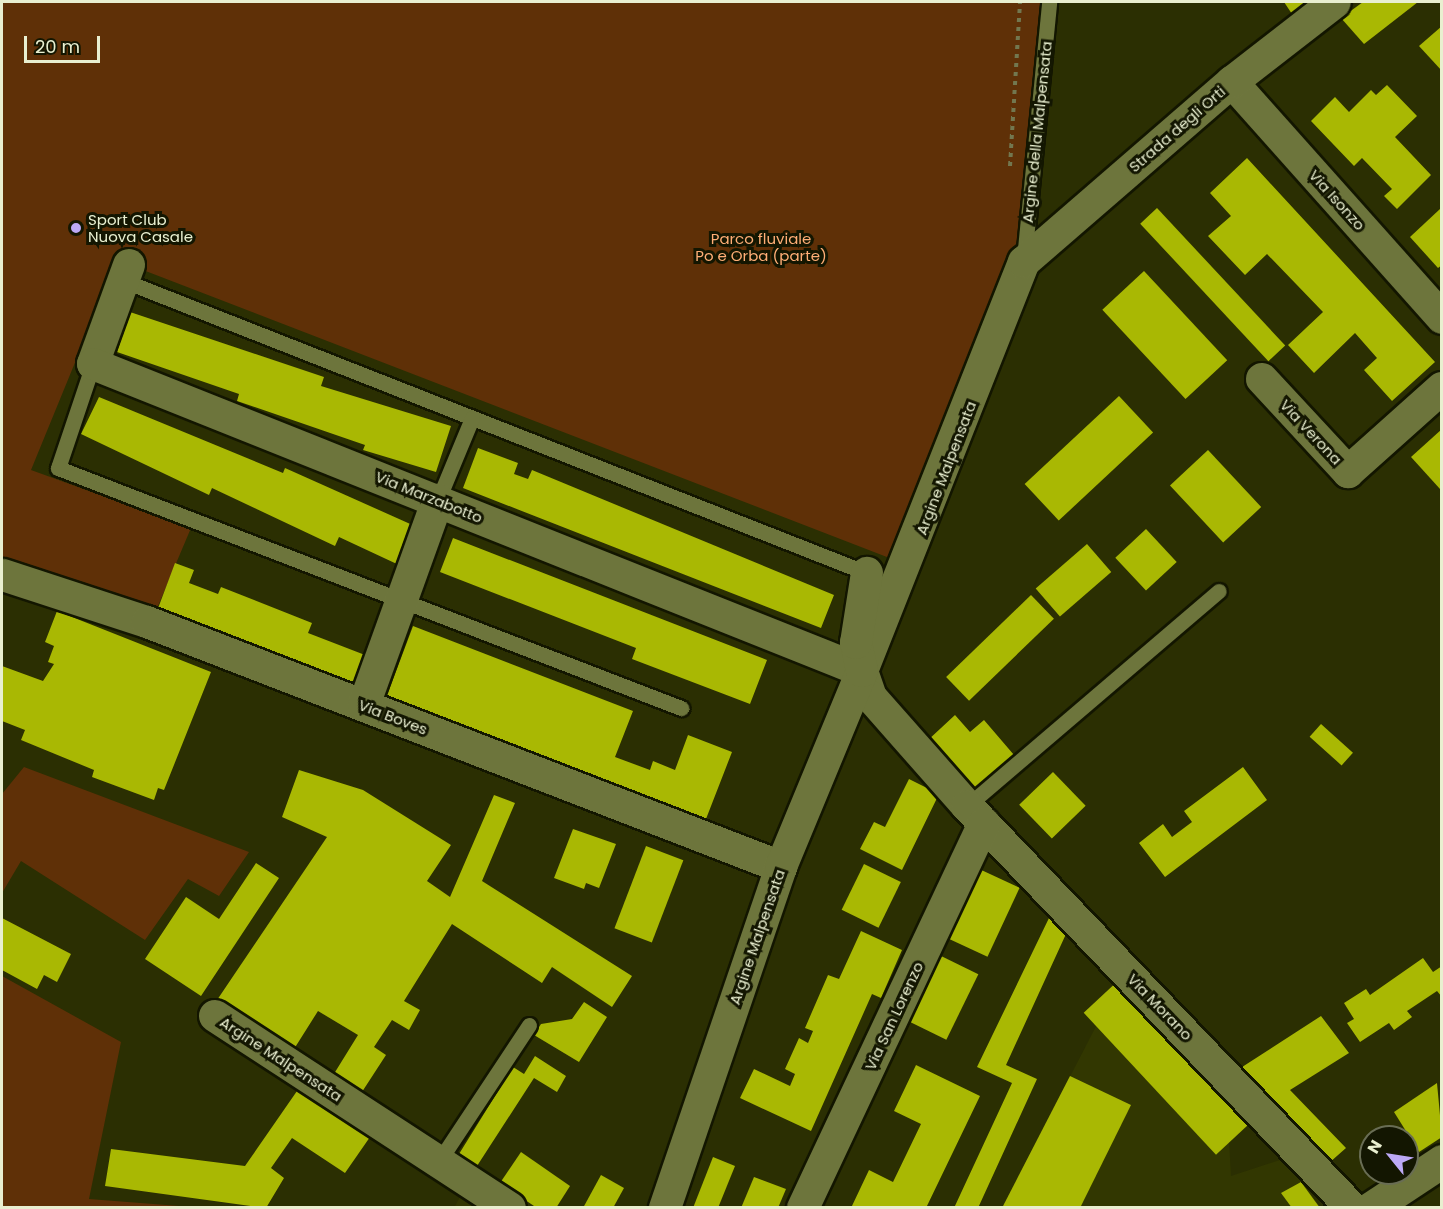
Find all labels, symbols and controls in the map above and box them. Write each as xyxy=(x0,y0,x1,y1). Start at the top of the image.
scale bar xyxy=(27,24,104,62)
text: 20 m xyxy=(35,34,80,59)
street label: Argine della Malpensata xyxy=(1018,40,1056,224)
street label: Strada degli Orti xyxy=(1125,82,1229,176)
street label: Via Isonzo xyxy=(1305,166,1369,234)
place label: Sport Club Nuova Casale xyxy=(88,210,193,245)
marker: Sport Club Nuova Casale xyxy=(69,221,83,235)
park label: Parco fluviale Po e Orba (parte) xyxy=(695,229,827,264)
street label: Via Verona xyxy=(1276,396,1346,468)
street label: Argine Malpensata xyxy=(912,399,980,537)
street label: Via Marzabotto xyxy=(373,467,485,527)
street label: Via Boves xyxy=(356,696,430,738)
street label: Argine Malpensata xyxy=(725,867,789,1007)
street label: Via San Lorenzo xyxy=(861,959,927,1073)
street label: Via Morano xyxy=(1124,970,1196,1044)
street label: Argine Malpensata xyxy=(217,1013,345,1105)
north arrow xyxy=(1359,1125,1419,1185)
text: N xyxy=(1362,1136,1388,1158)

